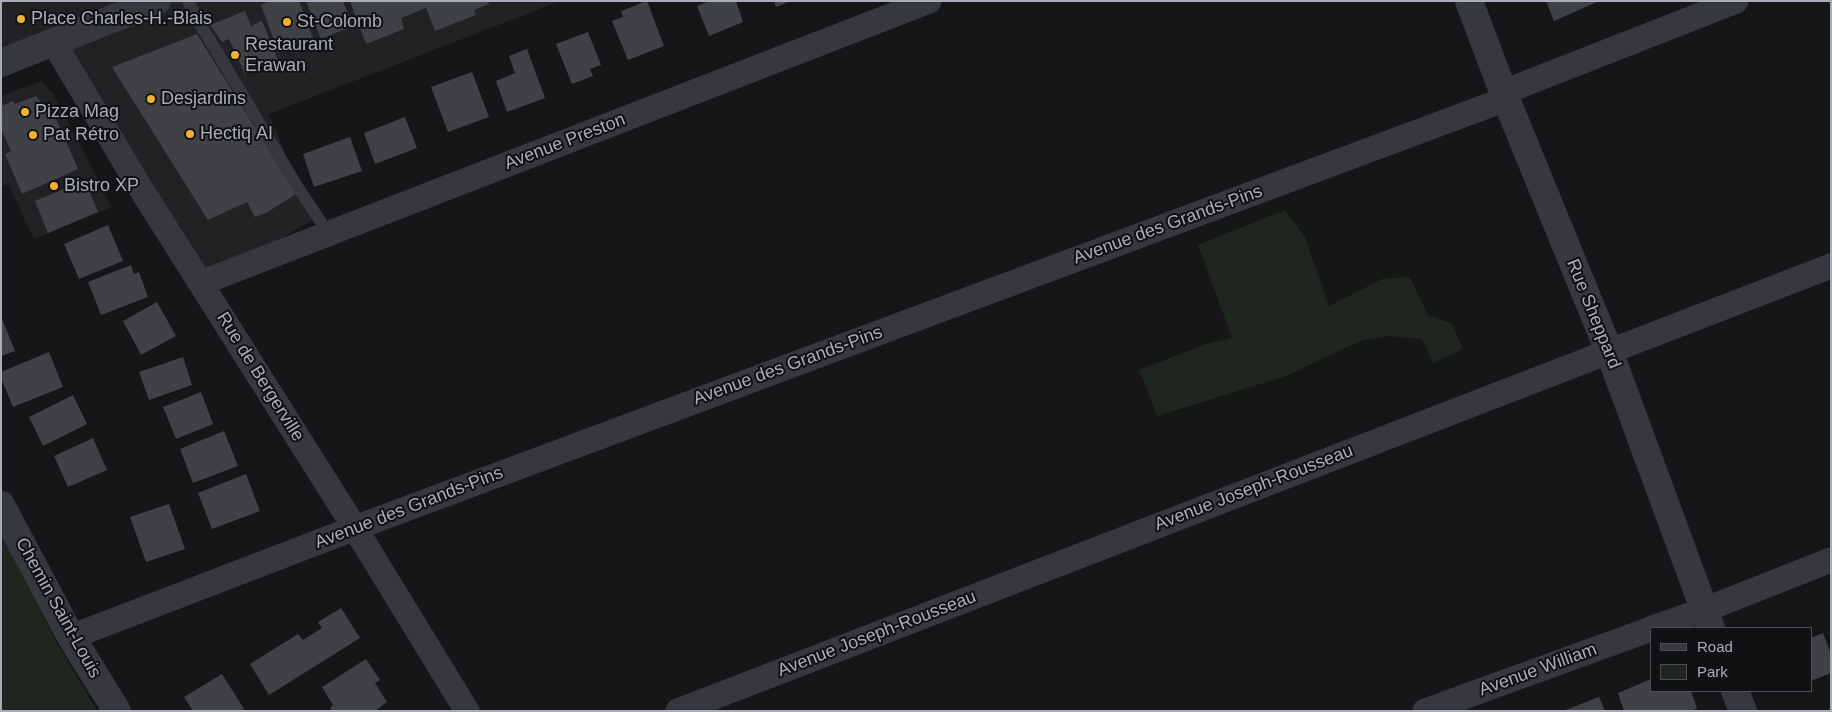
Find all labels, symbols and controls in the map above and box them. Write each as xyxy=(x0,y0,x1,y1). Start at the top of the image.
place label: Place Charles-H.-Blais xyxy=(31,8,212,30)
place label: St-Colomb xyxy=(297,11,382,33)
marker: Place Charles-H.-Blais xyxy=(15,13,27,25)
marker: St-Colomb xyxy=(281,16,293,28)
place label: Restaurant Erawan xyxy=(245,34,333,76)
marker: Restaurant Erawan xyxy=(229,49,241,61)
place label: Desjardins xyxy=(161,88,246,110)
marker: Desjardins xyxy=(145,93,157,105)
place label: Pizza Mag xyxy=(35,101,119,123)
marker: Pizza Mag xyxy=(19,106,31,118)
street label: Avenue Preston xyxy=(501,109,629,175)
place label: Hectiq AI xyxy=(200,123,273,145)
place label: Pat Rétro xyxy=(43,124,119,146)
marker: Hectiq AI xyxy=(184,128,196,140)
marker: Pat Rétro xyxy=(27,129,39,141)
place label: Bistro XP xyxy=(64,175,139,197)
marker: Bistro XP xyxy=(48,180,60,192)
street label: Avenue des Grands-Pins xyxy=(1070,181,1266,269)
street label: Rue Sheppard xyxy=(1561,256,1625,372)
street label: Rue de Bergerville xyxy=(212,308,308,446)
street label: Avenue des Grands-Pins xyxy=(690,322,886,410)
street label: Avenue Joseph-Rousseau xyxy=(1152,440,1356,536)
street label: Avenue des Grands-Pins xyxy=(312,462,506,554)
street label: Chemin Saint-Louis xyxy=(10,534,106,682)
street label: Avenue Joseph-Rousseau xyxy=(775,586,979,682)
legend xyxy=(1650,627,1812,692)
text: Road xyxy=(1697,638,1733,655)
street label: Avenue William xyxy=(1476,639,1600,701)
text: Park xyxy=(1697,663,1728,680)

